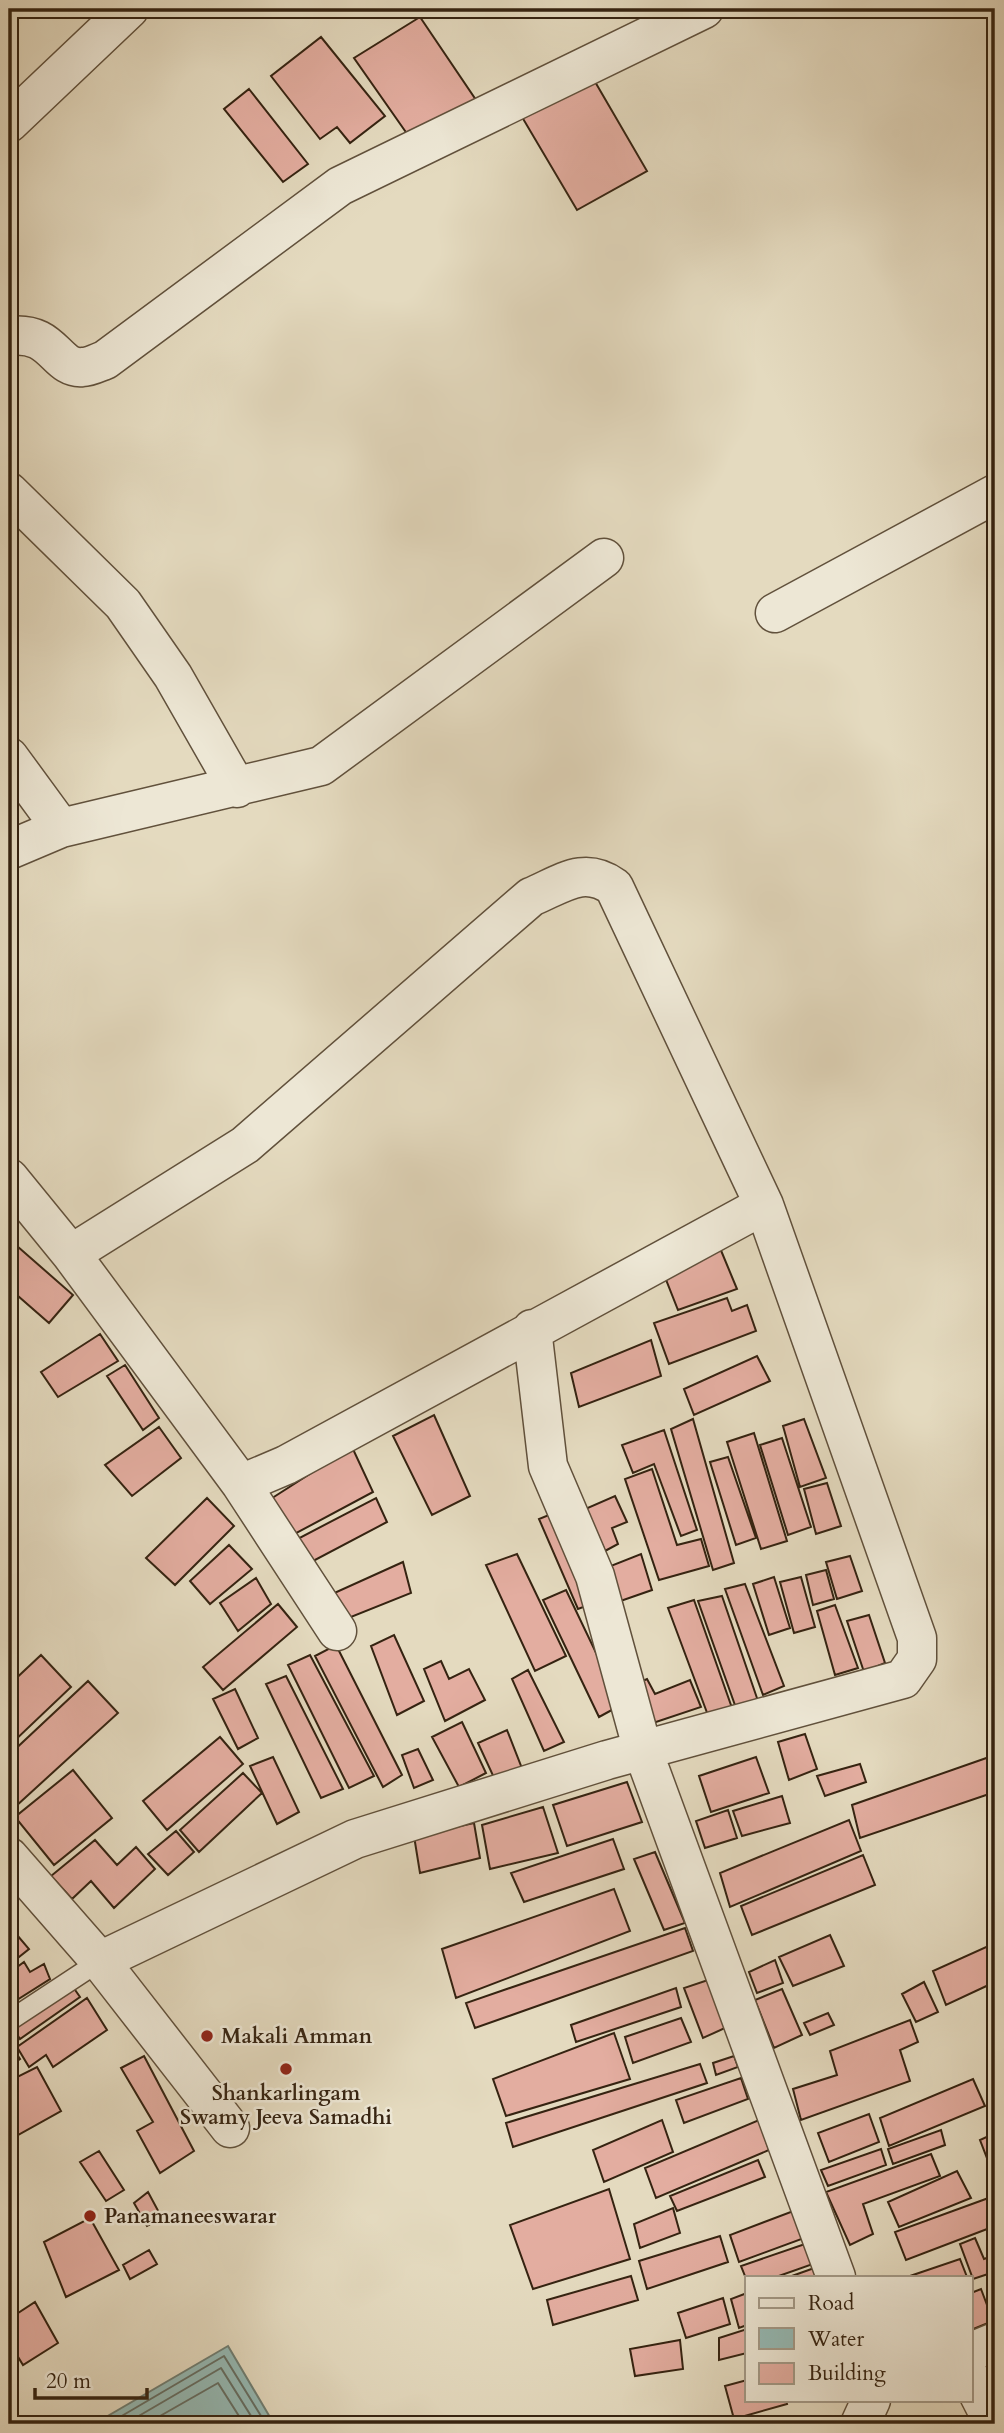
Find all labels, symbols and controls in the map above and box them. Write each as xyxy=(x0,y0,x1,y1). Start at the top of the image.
place label: Makali Amman xyxy=(221,2022,373,2051)
marker: Makali Amman xyxy=(199,2028,215,2044)
marker: Shankarlingam Swamy Jeeva Samadhi xyxy=(278,2061,294,2077)
place label: Shankarlingam Swamy Jeeva Samadhi xyxy=(180,2079,392,2132)
place label: Panamaneeswarar xyxy=(104,2202,277,2231)
marker: Panamaneeswarar xyxy=(82,2208,98,2224)
legend xyxy=(745,2276,972,2402)
text: Road xyxy=(808,2289,854,2318)
text: Water xyxy=(807,2325,864,2354)
scale bar xyxy=(35,2356,147,2400)
text: Building xyxy=(808,2359,886,2388)
text: 20 m xyxy=(46,2367,91,2396)

